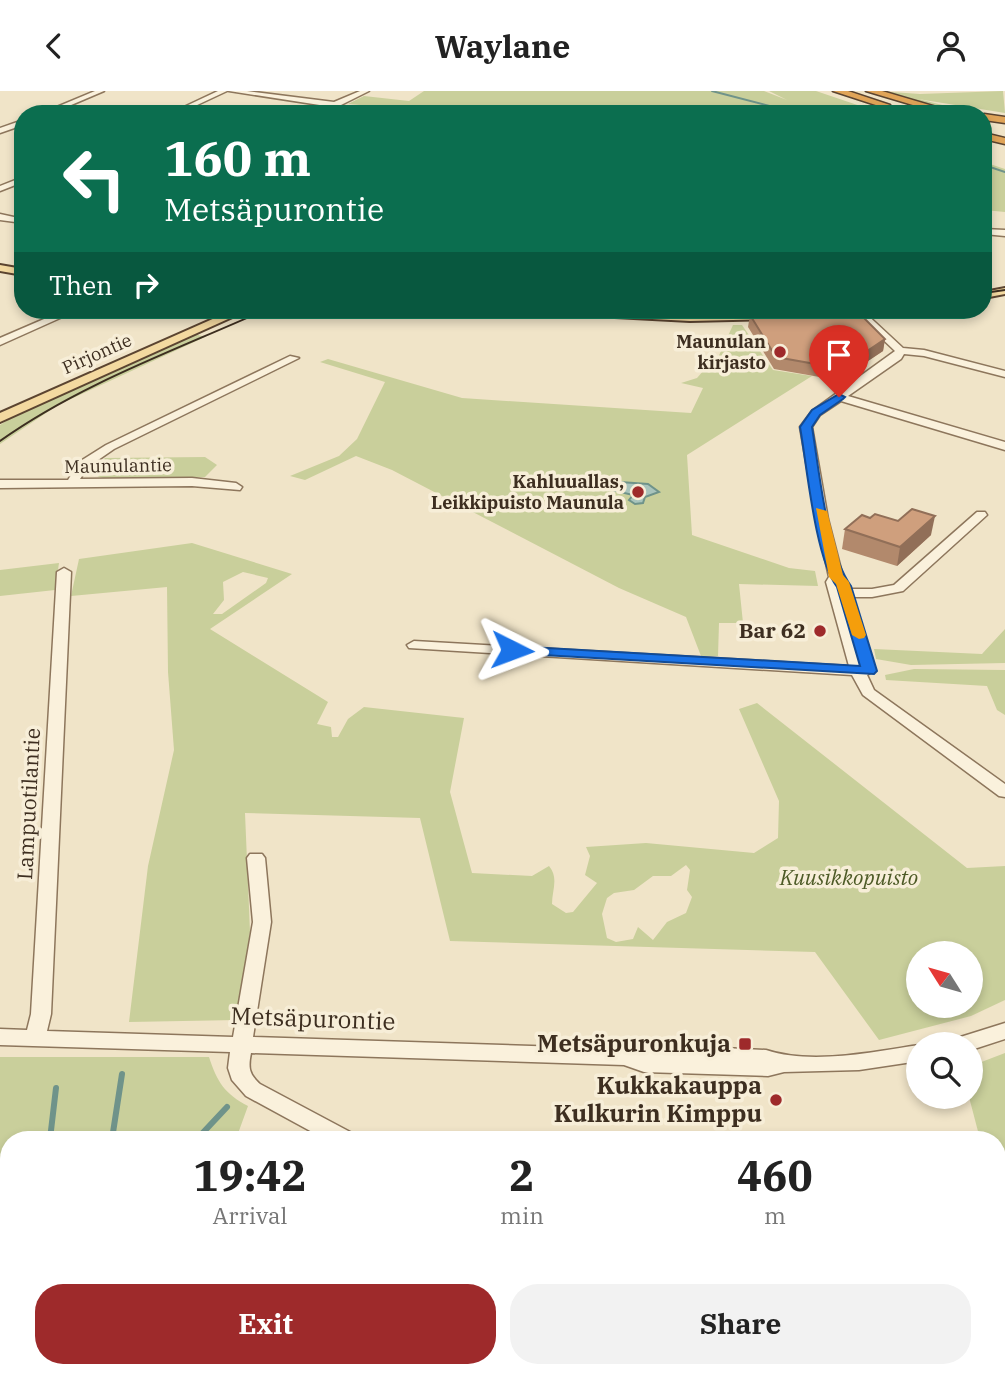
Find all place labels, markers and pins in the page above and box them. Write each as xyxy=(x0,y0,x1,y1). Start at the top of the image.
pin xyxy=(809,325,869,397)
place label: Maunulan kirjasto xyxy=(676,330,766,374)
marker: Maunulan kirjasto xyxy=(772,344,788,360)
place label: Kahluuallas, Leikkipuisto Maunula xyxy=(431,470,624,514)
marker: Kahluuallas, Leikkipuisto Maunula xyxy=(630,484,646,500)
place label: Bar 62 xyxy=(739,616,806,644)
marker: Bar 62 xyxy=(812,623,828,639)
place label: Metsäpuronkuja xyxy=(537,1027,731,1059)
marker: Metsäpuronkuja xyxy=(737,1036,753,1052)
place label: Kukkakauppa Kulkurin Kimppu xyxy=(554,1069,762,1129)
marker: Kukkakauppa Kulkurin Kimppu xyxy=(768,1092,784,1108)

